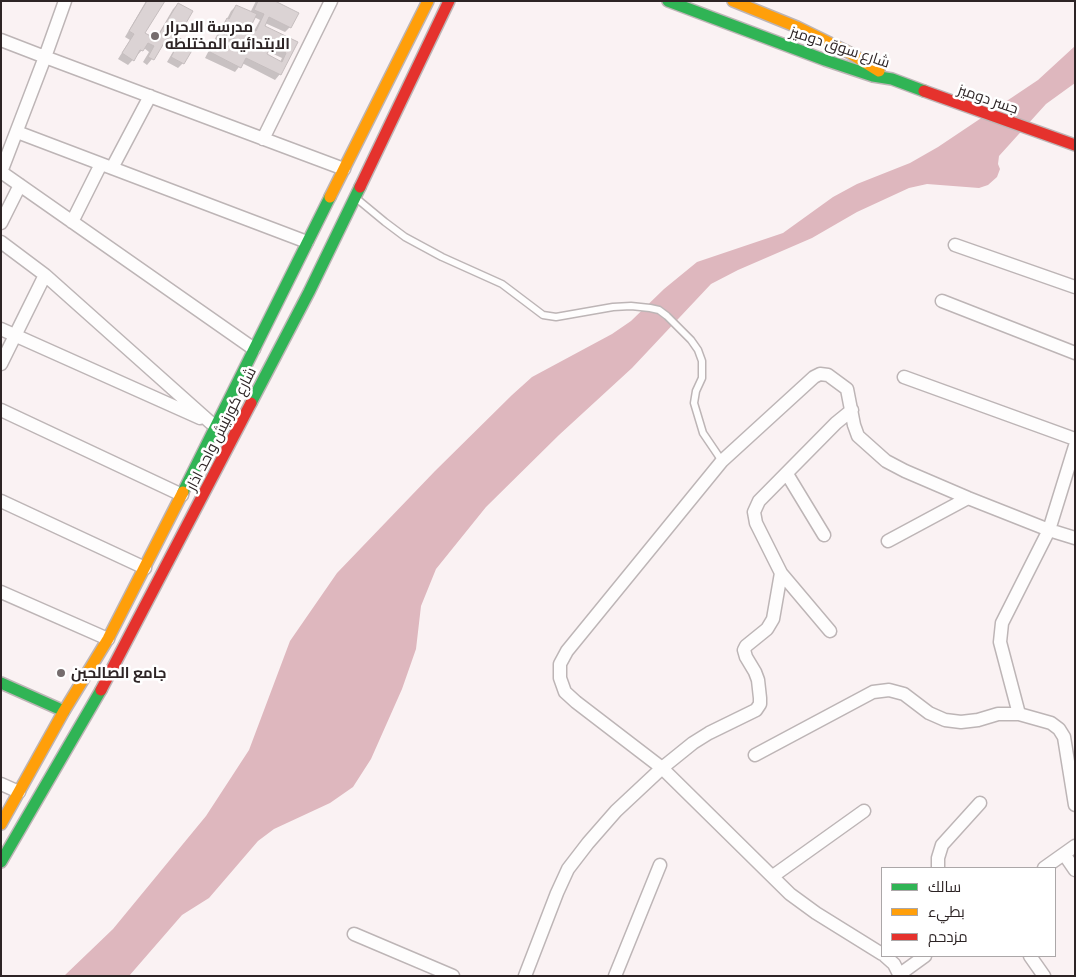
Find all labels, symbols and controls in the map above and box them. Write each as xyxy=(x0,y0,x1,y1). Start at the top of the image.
place label: مدرسة الاحرار الابتدائيه المختلطه xyxy=(165,18,290,53)
street label: شارع سوق دوميز xyxy=(788,22,892,72)
marker: مدرسة الاحرار الابتدائيه المختلطه xyxy=(149,30,161,42)
street label: جسر دوميز xyxy=(955,80,1021,118)
street label: شارع كورنيش واحد اذار xyxy=(182,364,260,494)
place label: جامع الصالحين xyxy=(71,664,166,682)
marker: جامع الصالحين xyxy=(55,667,67,679)
legend xyxy=(881,867,1056,957)
text: سالك xyxy=(928,878,961,895)
text: بطيء xyxy=(928,903,965,920)
text: مزدحم xyxy=(928,928,968,945)

